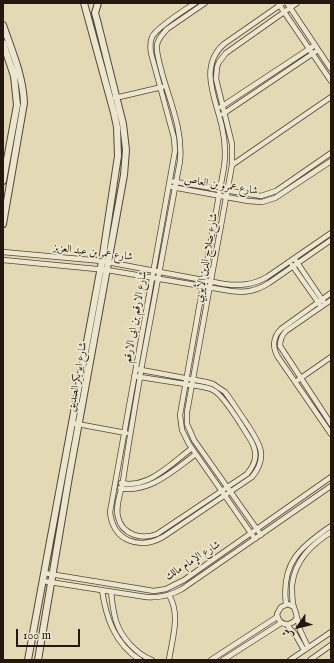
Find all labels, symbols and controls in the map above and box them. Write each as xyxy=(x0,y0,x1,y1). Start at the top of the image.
street label: شارع عمرو بن العاص xyxy=(183,174,259,198)
street label: شارع صلاح الدين الأيوبي xyxy=(193,212,221,304)
street label: شارع عمر بن عبد العزيز xyxy=(53,242,133,264)
street label: شارع الارقم بن ابى الارقم xyxy=(121,270,151,364)
street label: شارع ابو بكر الصديق xyxy=(65,341,91,413)
street label: شارع الإمام مالك xyxy=(163,538,223,584)
north arrow xyxy=(278,607,318,647)
scale bar xyxy=(18,621,82,647)
text: ش xyxy=(279,625,297,642)
text: 100 m xyxy=(23,628,51,643)

